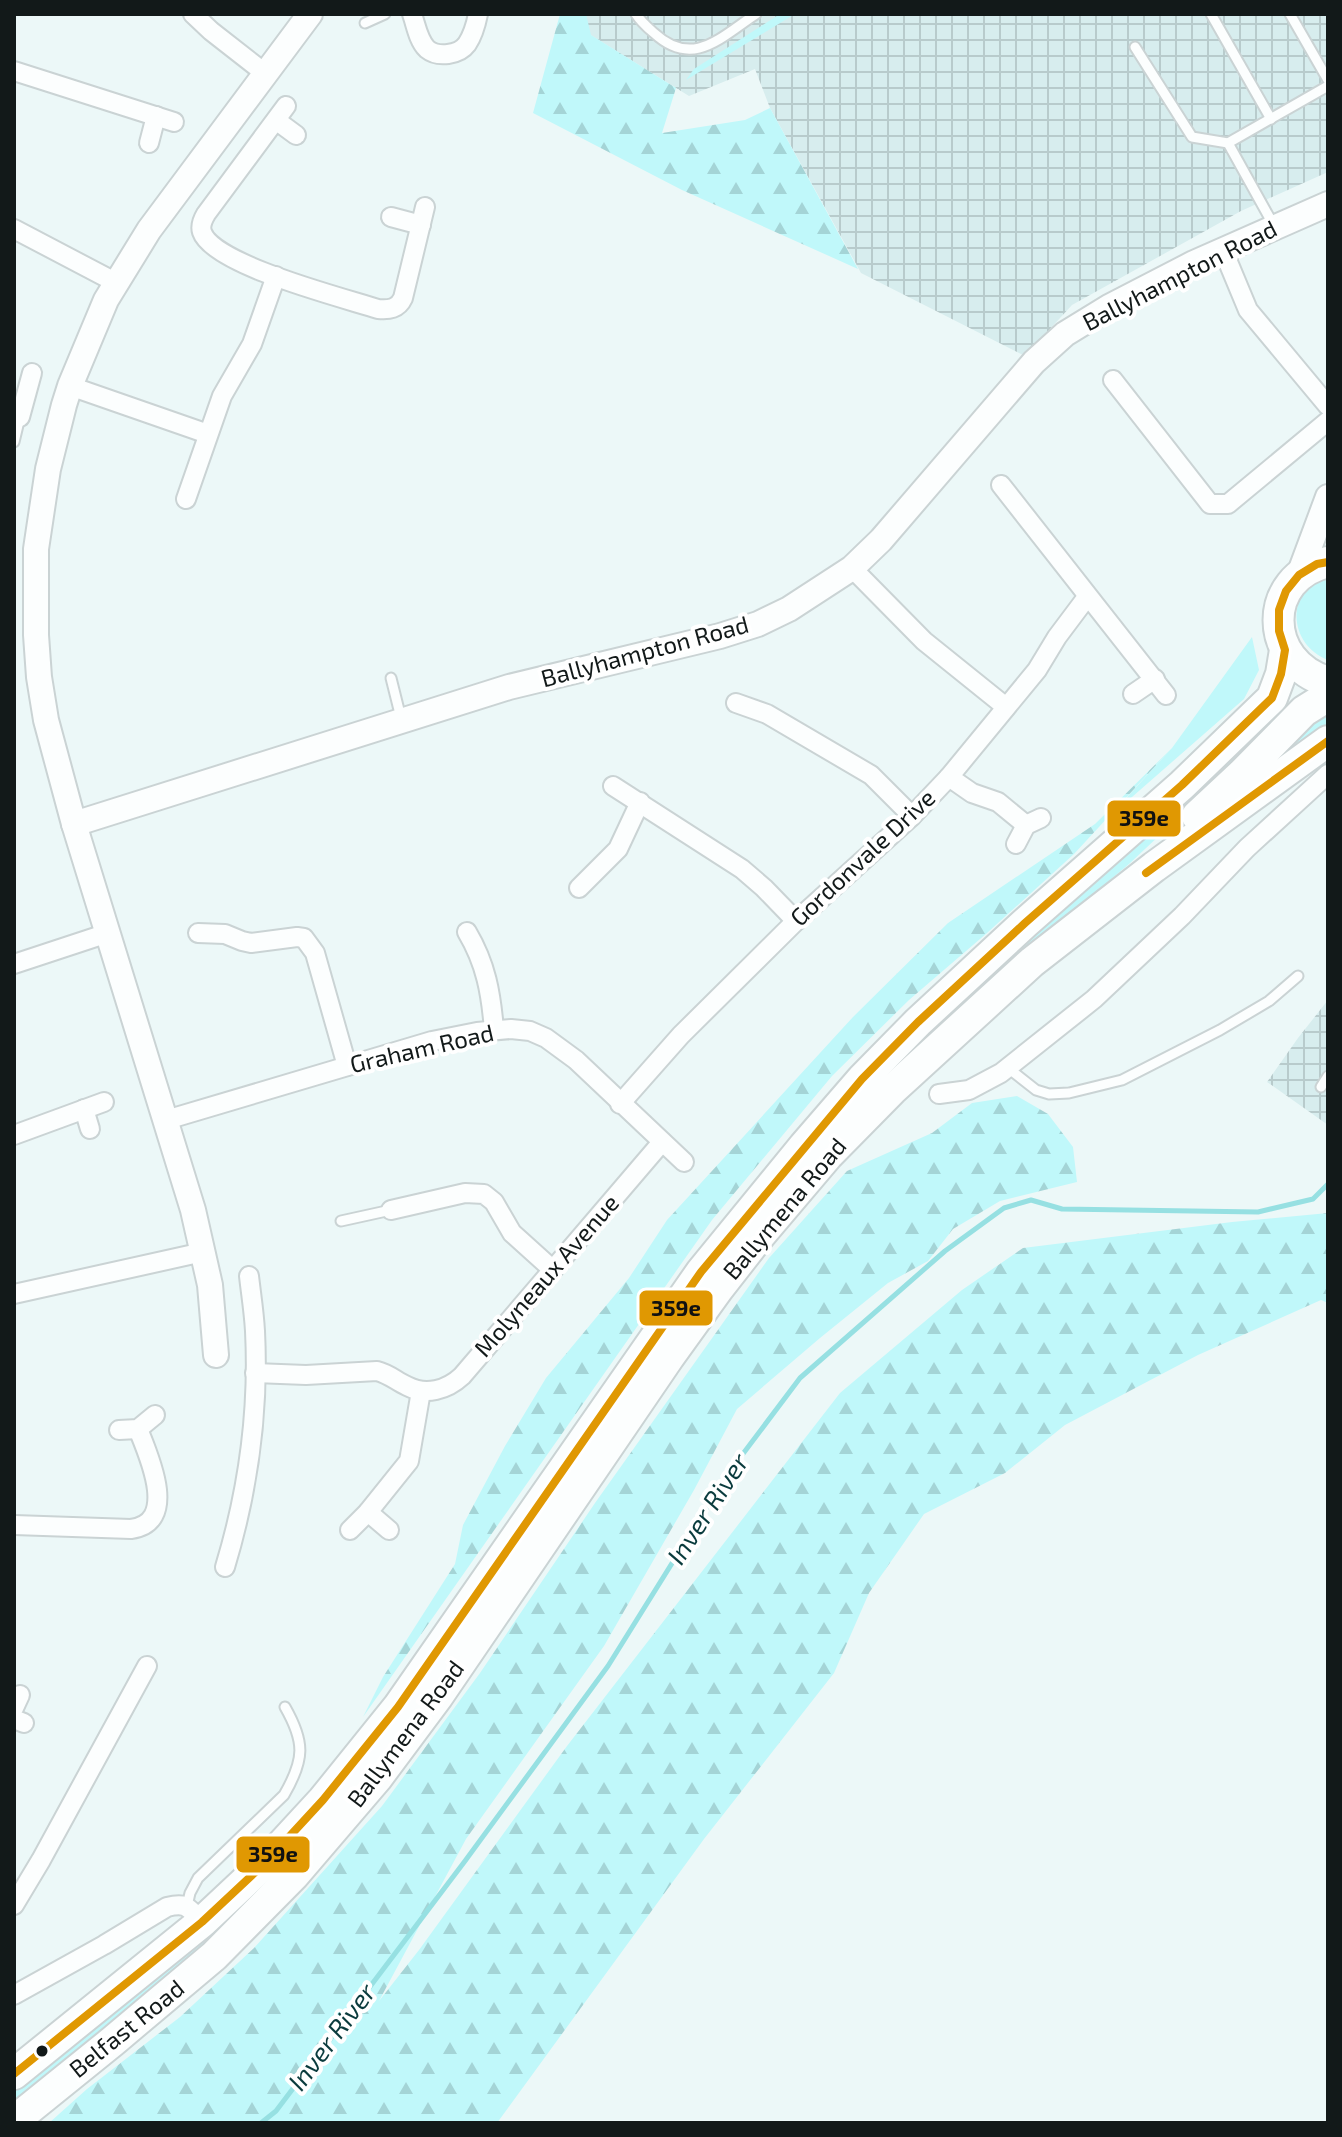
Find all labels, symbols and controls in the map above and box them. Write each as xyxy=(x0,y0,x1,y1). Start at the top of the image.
street label: Ballyhampton Road xyxy=(1077,213,1281,336)
street label: Ballyhampton Road xyxy=(538,609,752,692)
street label: Gordonvale Drive xyxy=(784,782,940,931)
line badge: 359e xyxy=(1106,799,1182,838)
text: 359e xyxy=(1119,804,1169,830)
street label: Graham Road xyxy=(347,1017,496,1078)
street label: Ballymena Road xyxy=(716,1131,852,1285)
street label: Molyneaux Avenue xyxy=(467,1188,624,1362)
line badge: 359e xyxy=(638,1289,714,1327)
text: 359e xyxy=(651,1294,701,1320)
water label: Inver River xyxy=(659,1446,754,1569)
street label: Ballymena Road xyxy=(340,1654,469,1812)
line badge: 359e xyxy=(235,1835,311,1874)
text: 359e xyxy=(248,1840,298,1866)
street label: Belfast Road xyxy=(63,1973,189,2083)
water label: Inver River xyxy=(281,1976,381,2096)
unlabelled marker xyxy=(34,2043,50,2059)

